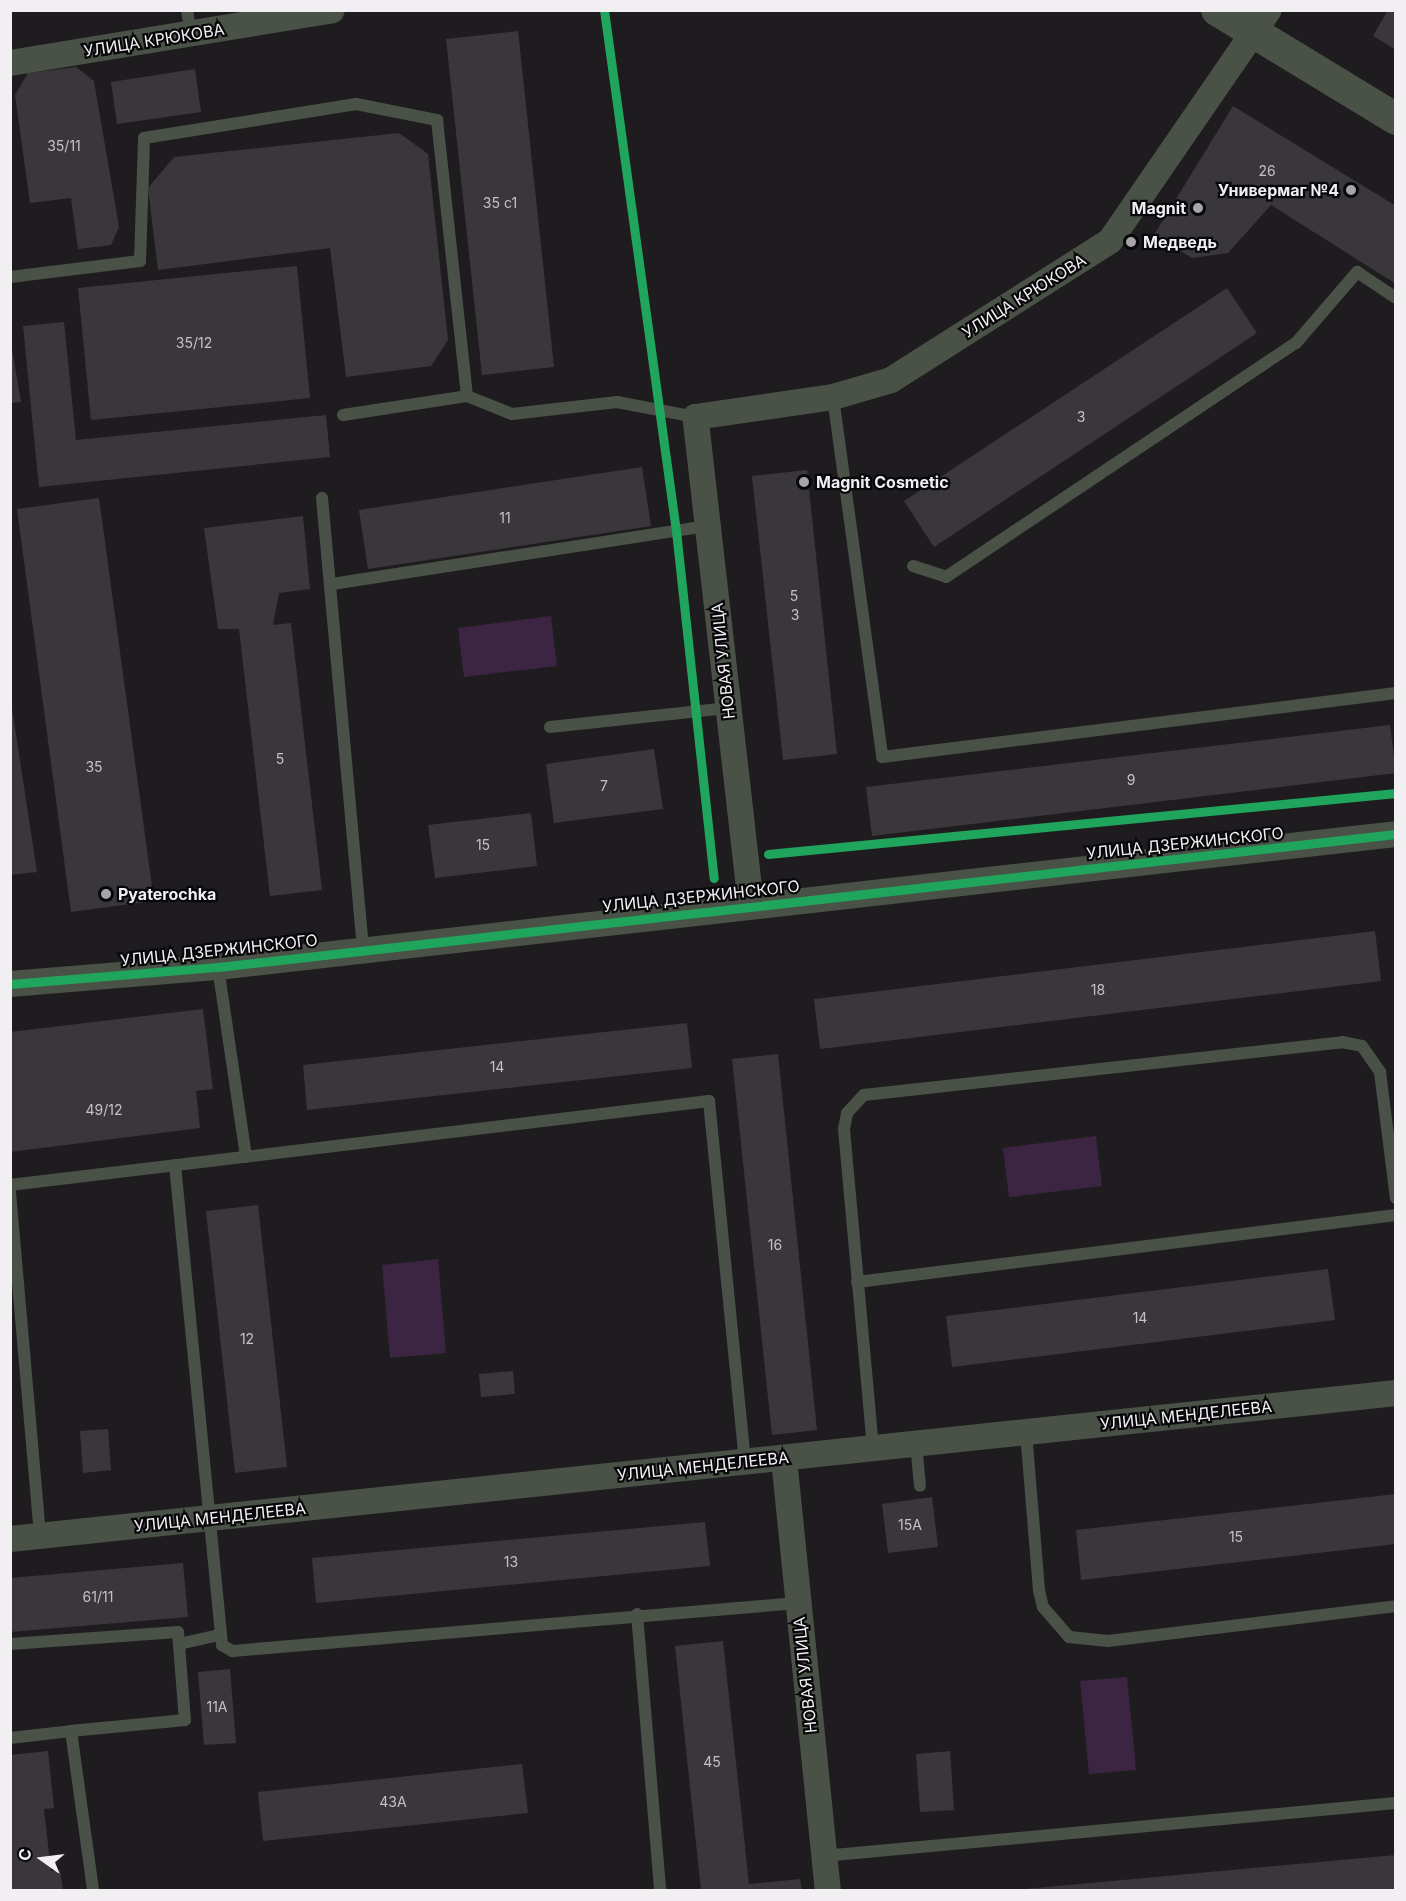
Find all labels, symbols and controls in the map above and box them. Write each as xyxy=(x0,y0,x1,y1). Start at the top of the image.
street label: УЛИЦА КРЮКОВА xyxy=(82,19,226,61)
house number: 35/11 xyxy=(47,138,81,154)
house number: 26 xyxy=(1258,163,1276,179)
place label: Универмаг №4 xyxy=(1218,180,1339,200)
marker: Универмаг №4 xyxy=(1344,183,1358,197)
house number: 35 с1 xyxy=(483,195,517,211)
place label: Magnit xyxy=(1132,198,1186,218)
marker: Magnit xyxy=(1191,201,1205,215)
place label: Медведь xyxy=(1143,232,1217,252)
marker: Медведь xyxy=(1124,235,1138,249)
street label: УЛИЦА КРЮКОВА xyxy=(959,250,1089,342)
house number: 35/12 xyxy=(176,335,212,351)
house number: 3 xyxy=(1077,409,1085,425)
place label: Magnit Cosmetic xyxy=(816,472,949,492)
marker: Magnit Cosmetic xyxy=(797,475,811,489)
house number: 11 xyxy=(499,510,511,526)
house number: 5 xyxy=(790,588,798,604)
street label: НОВАЯ УЛИЦА xyxy=(707,602,739,720)
house number: 3 xyxy=(791,607,799,623)
house number: 5 xyxy=(276,751,284,767)
house number: 35 xyxy=(85,759,103,775)
house number: 9 xyxy=(1127,772,1135,788)
house number: 7 xyxy=(600,778,608,794)
street label: УЛИЦА ДЗЕРЖИНСКОГО xyxy=(1085,823,1285,863)
house number: 15 xyxy=(476,837,490,853)
street label: УЛИЦА ДЗЕРЖИНСКОГО xyxy=(601,876,801,916)
place label: Pyaterochka xyxy=(118,884,216,904)
marker: Pyaterochka xyxy=(99,887,113,901)
street label: УЛИЦА ДЗЕРЖИНСКОГО xyxy=(119,930,319,970)
house number: 18 xyxy=(1091,982,1105,998)
house number: 14 xyxy=(490,1059,504,1075)
house number: 49/12 xyxy=(85,1102,123,1118)
house number: 16 xyxy=(768,1237,782,1253)
house number: 14 xyxy=(1133,1310,1147,1326)
house number: 12 xyxy=(240,1331,254,1347)
street label: УЛИЦА МЕНДЕЛЕЕВА xyxy=(1099,1396,1273,1434)
street label: УЛИЦА МЕНДЕЛЕЕВА xyxy=(616,1447,790,1485)
street label: УЛИЦА МЕНДЕЛЕЕВА xyxy=(133,1498,307,1536)
house number: 15А xyxy=(898,1517,922,1533)
house number: 15 xyxy=(1229,1529,1243,1545)
house number: 13 xyxy=(504,1554,518,1570)
house number: 61/11 xyxy=(83,1589,113,1605)
street label: НОВАЯ УЛИЦА xyxy=(789,1616,821,1734)
house number: 11А xyxy=(206,1699,228,1715)
house number: 45 xyxy=(703,1754,721,1770)
house number: 43А xyxy=(379,1794,407,1810)
north arrow xyxy=(12,1829,72,1889)
text: С xyxy=(13,1846,36,1863)

